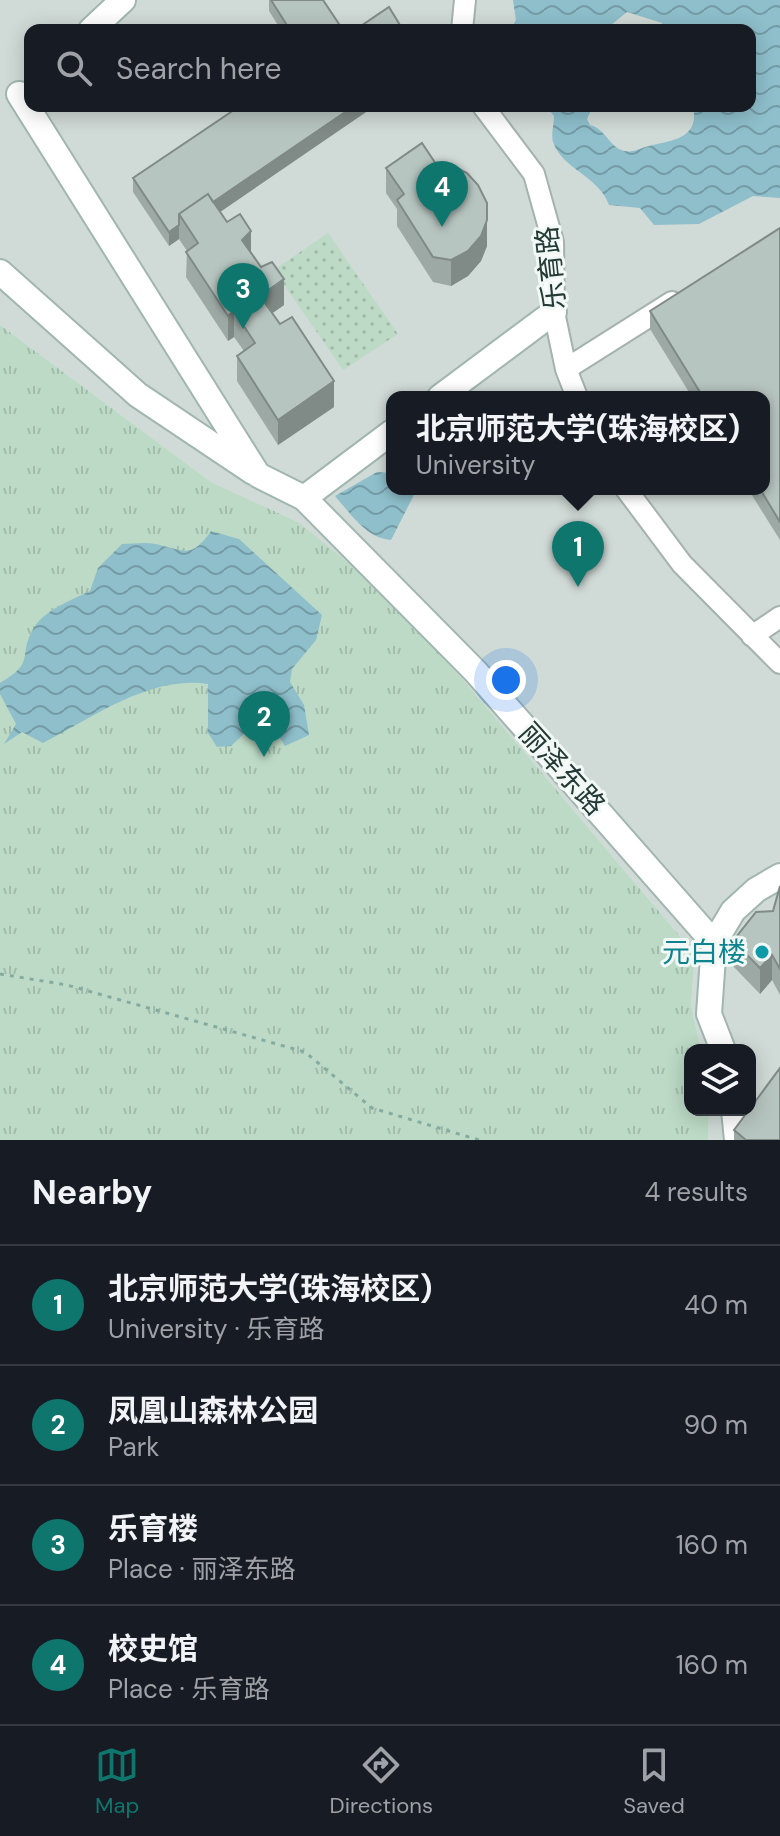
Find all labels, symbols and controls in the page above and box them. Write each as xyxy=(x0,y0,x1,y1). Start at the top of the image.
search box xyxy=(24,24,756,112)
icon: search xyxy=(52,46,96,90)
text: Search here xyxy=(116,49,282,88)
pin: 4 xyxy=(416,161,468,227)
street label: 乐育路 xyxy=(528,224,574,312)
pin: 3 xyxy=(217,263,269,329)
popup xyxy=(386,391,770,495)
text: 北京师范大学(珠海校区) xyxy=(416,409,740,448)
text: University xyxy=(416,448,535,482)
pin: 1 xyxy=(552,521,604,587)
your location xyxy=(486,660,526,700)
pin: 2 xyxy=(238,691,290,757)
street label: 丽泽东路 xyxy=(511,715,613,823)
place label: 元白楼 xyxy=(662,934,746,971)
marker: 元白楼 xyxy=(753,943,771,961)
map controls xyxy=(684,1044,756,1116)
button: layers xyxy=(684,1044,756,1116)
text: Nearby xyxy=(32,1170,152,1215)
text: 4 results xyxy=(644,1175,748,1209)
text: 北京师范大学(珠海校区) xyxy=(108,1269,432,1308)
text: 1 xyxy=(53,1288,63,1322)
text: 40 m xyxy=(684,1288,748,1322)
text: University · 乐育路 xyxy=(108,1312,325,1346)
text: 凤凰山森林公园 xyxy=(108,1391,318,1430)
text: 2 xyxy=(50,1408,66,1442)
text: 90 m xyxy=(684,1408,748,1442)
text: Park xyxy=(108,1430,159,1464)
text: 乐育楼 xyxy=(108,1509,198,1548)
text: 3 xyxy=(50,1528,66,1562)
text: 160 m xyxy=(676,1528,748,1562)
text: Place · 丽泽东路 xyxy=(108,1552,296,1586)
text: 校史馆 xyxy=(108,1629,198,1668)
text: 4 xyxy=(50,1648,66,1682)
text: 160 m xyxy=(676,1648,748,1682)
text: Place · 乐育路 xyxy=(108,1672,270,1706)
tab: Map xyxy=(95,1743,139,1820)
tab: Directions xyxy=(330,1743,433,1820)
tab: Saved xyxy=(623,1743,685,1820)

